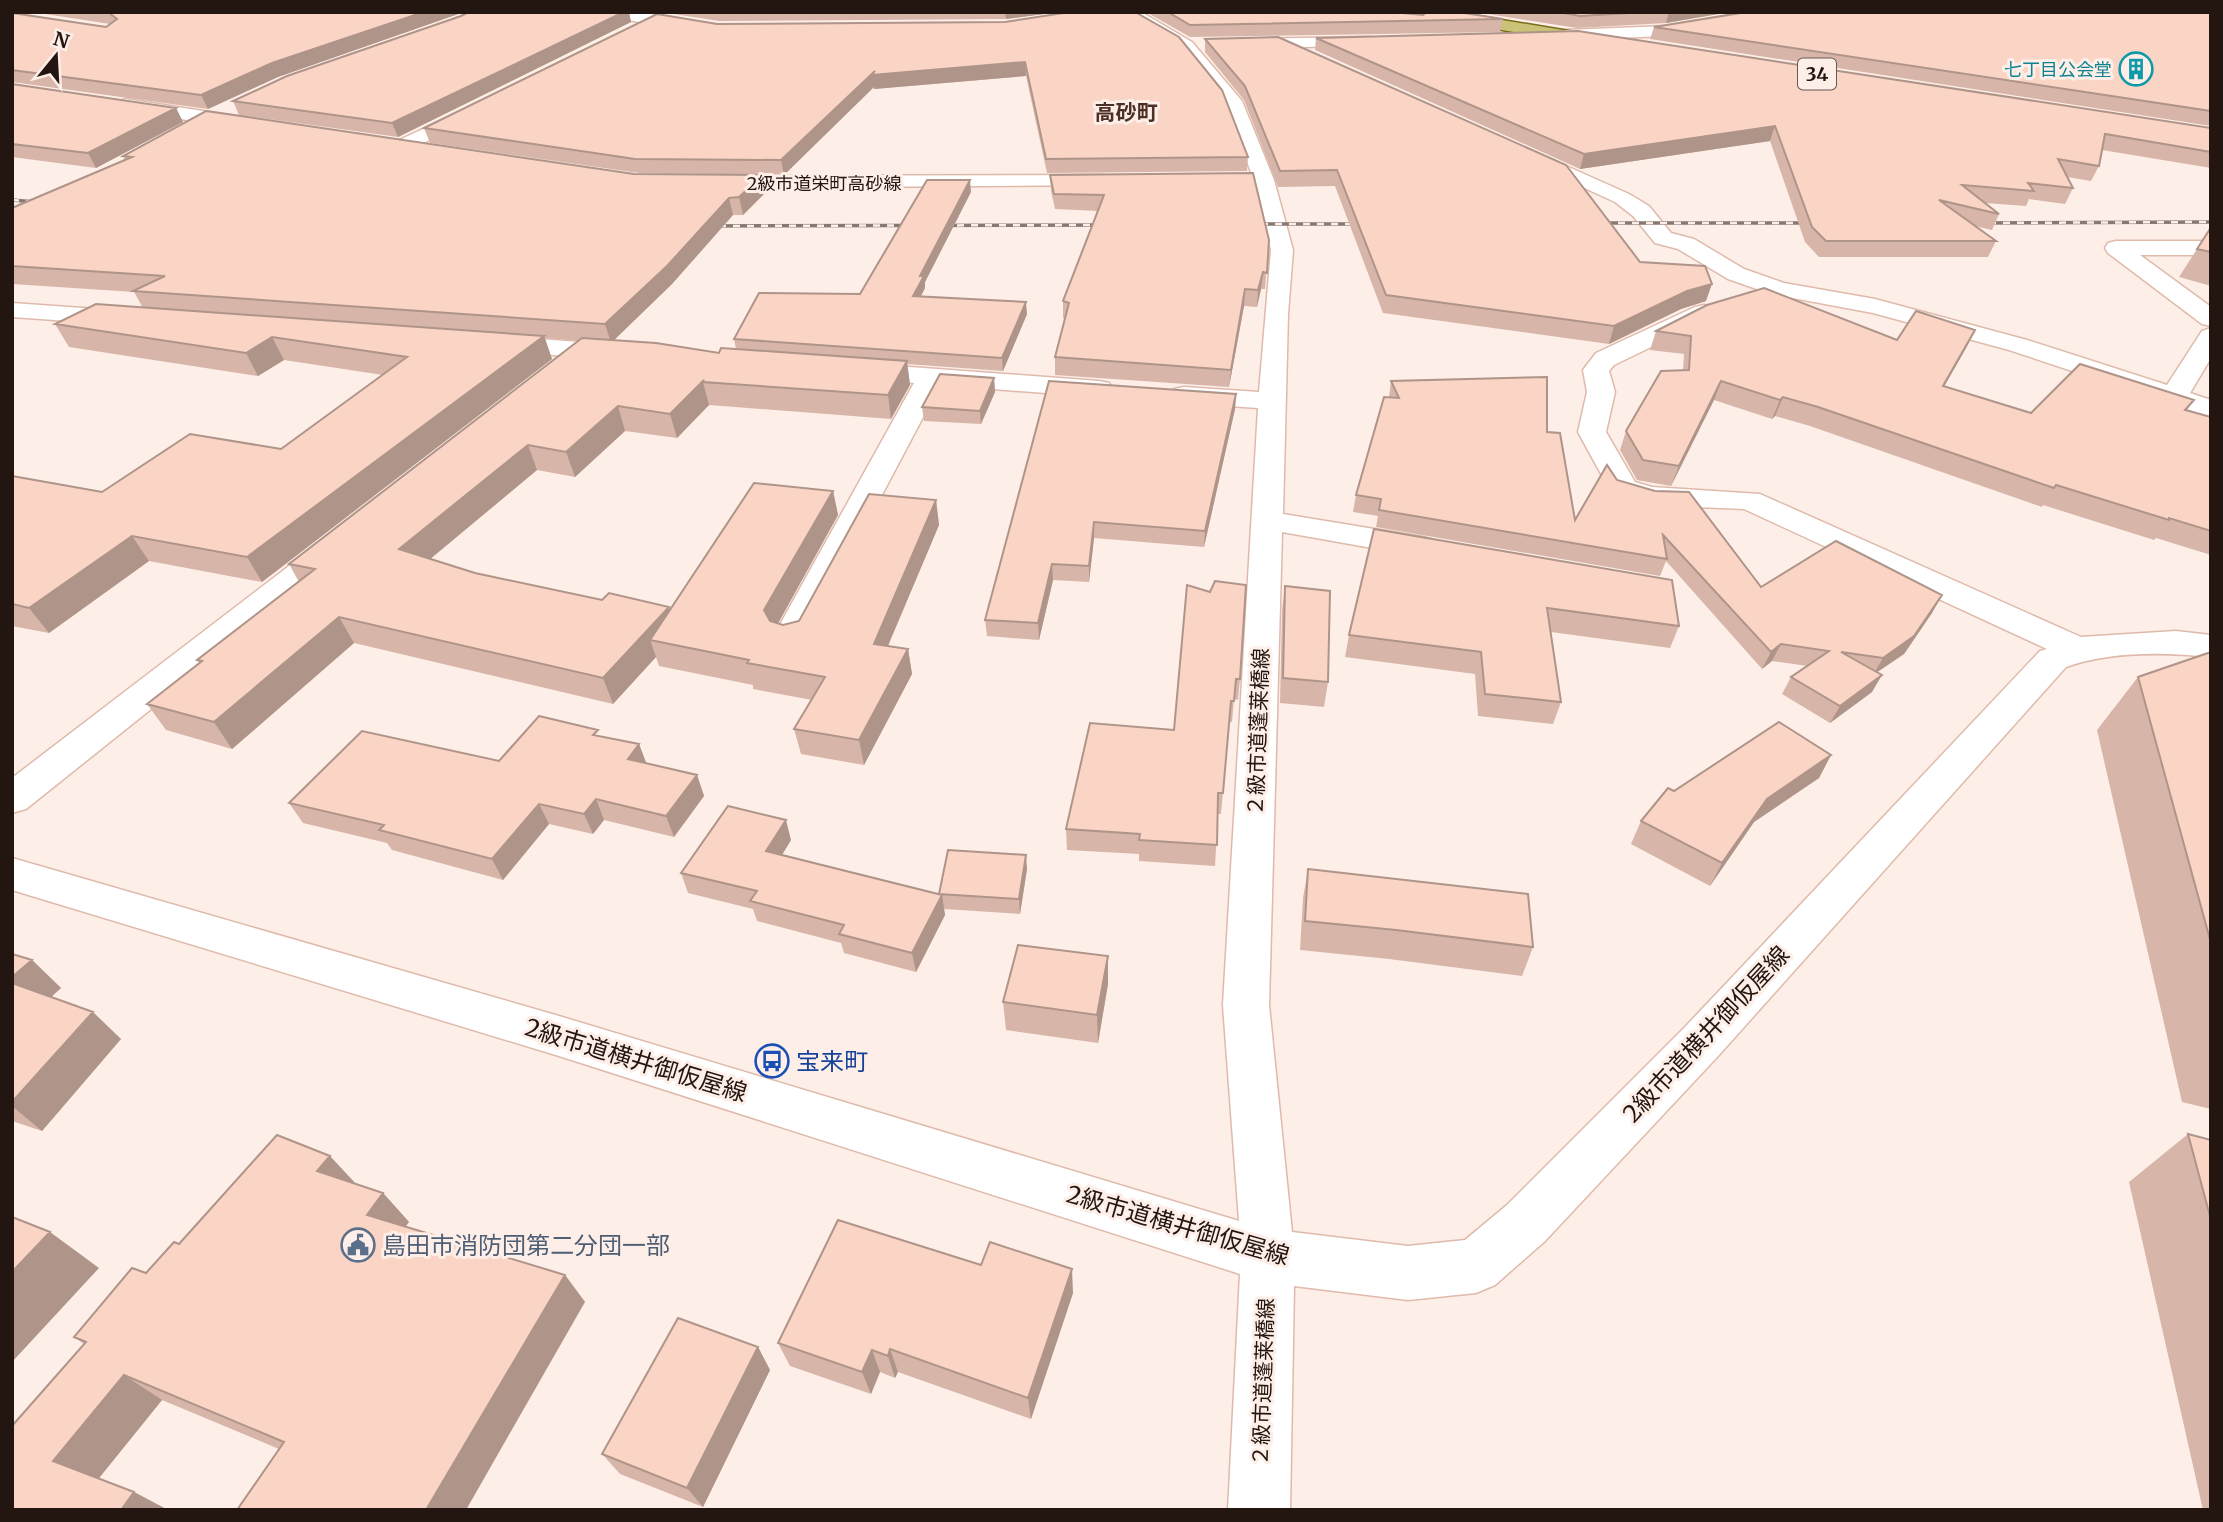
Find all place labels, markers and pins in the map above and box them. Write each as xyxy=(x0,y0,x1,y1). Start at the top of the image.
building icon: 七丁目公会堂 xyxy=(2117,50,2155,88)
place label: 七丁目公会堂 xyxy=(2004,58,2112,81)
bus stop icon: 宝来町 xyxy=(753,1042,791,1080)
place label: 宝来町 xyxy=(796,1046,868,1077)
public building icon: 島田市消防団第二分団一部 xyxy=(339,1226,377,1264)
place label: 島田市消防団第二分団一部 xyxy=(382,1230,670,1261)

